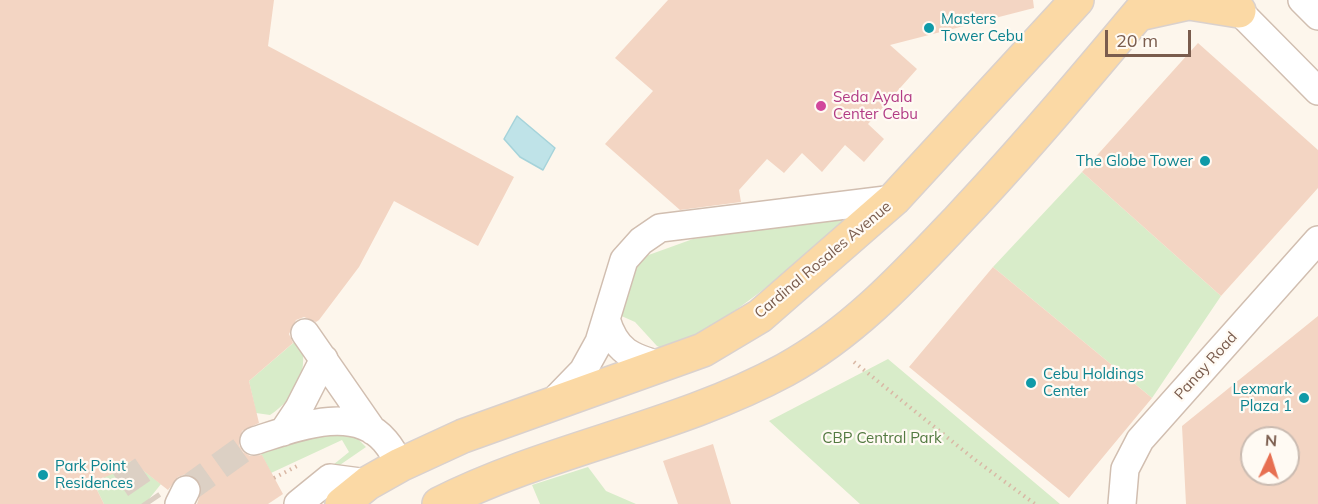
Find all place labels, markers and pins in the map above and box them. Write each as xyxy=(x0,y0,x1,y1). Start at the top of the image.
place label: Masters Tower Cebu xyxy=(941,10,1023,45)
marker: Masters Tower Cebu xyxy=(922,21,936,35)
place label: Seda Ayala Center Cebu xyxy=(833,88,918,123)
marker: Seda Ayala Center Cebu xyxy=(814,99,828,113)
place label: The Globe Tower xyxy=(1076,152,1193,170)
marker: The Globe Tower xyxy=(1198,154,1212,168)
place label: Cebu Holdings Center xyxy=(1043,365,1144,400)
marker: Cebu Holdings Center xyxy=(1024,376,1038,390)
place label: Lexmark Plaza 1 xyxy=(1232,380,1292,415)
marker: Lexmark Plaza 1 xyxy=(1297,391,1311,405)
place label: Park Point Residences xyxy=(55,457,133,492)
marker: Park Point Residences xyxy=(36,468,50,482)

